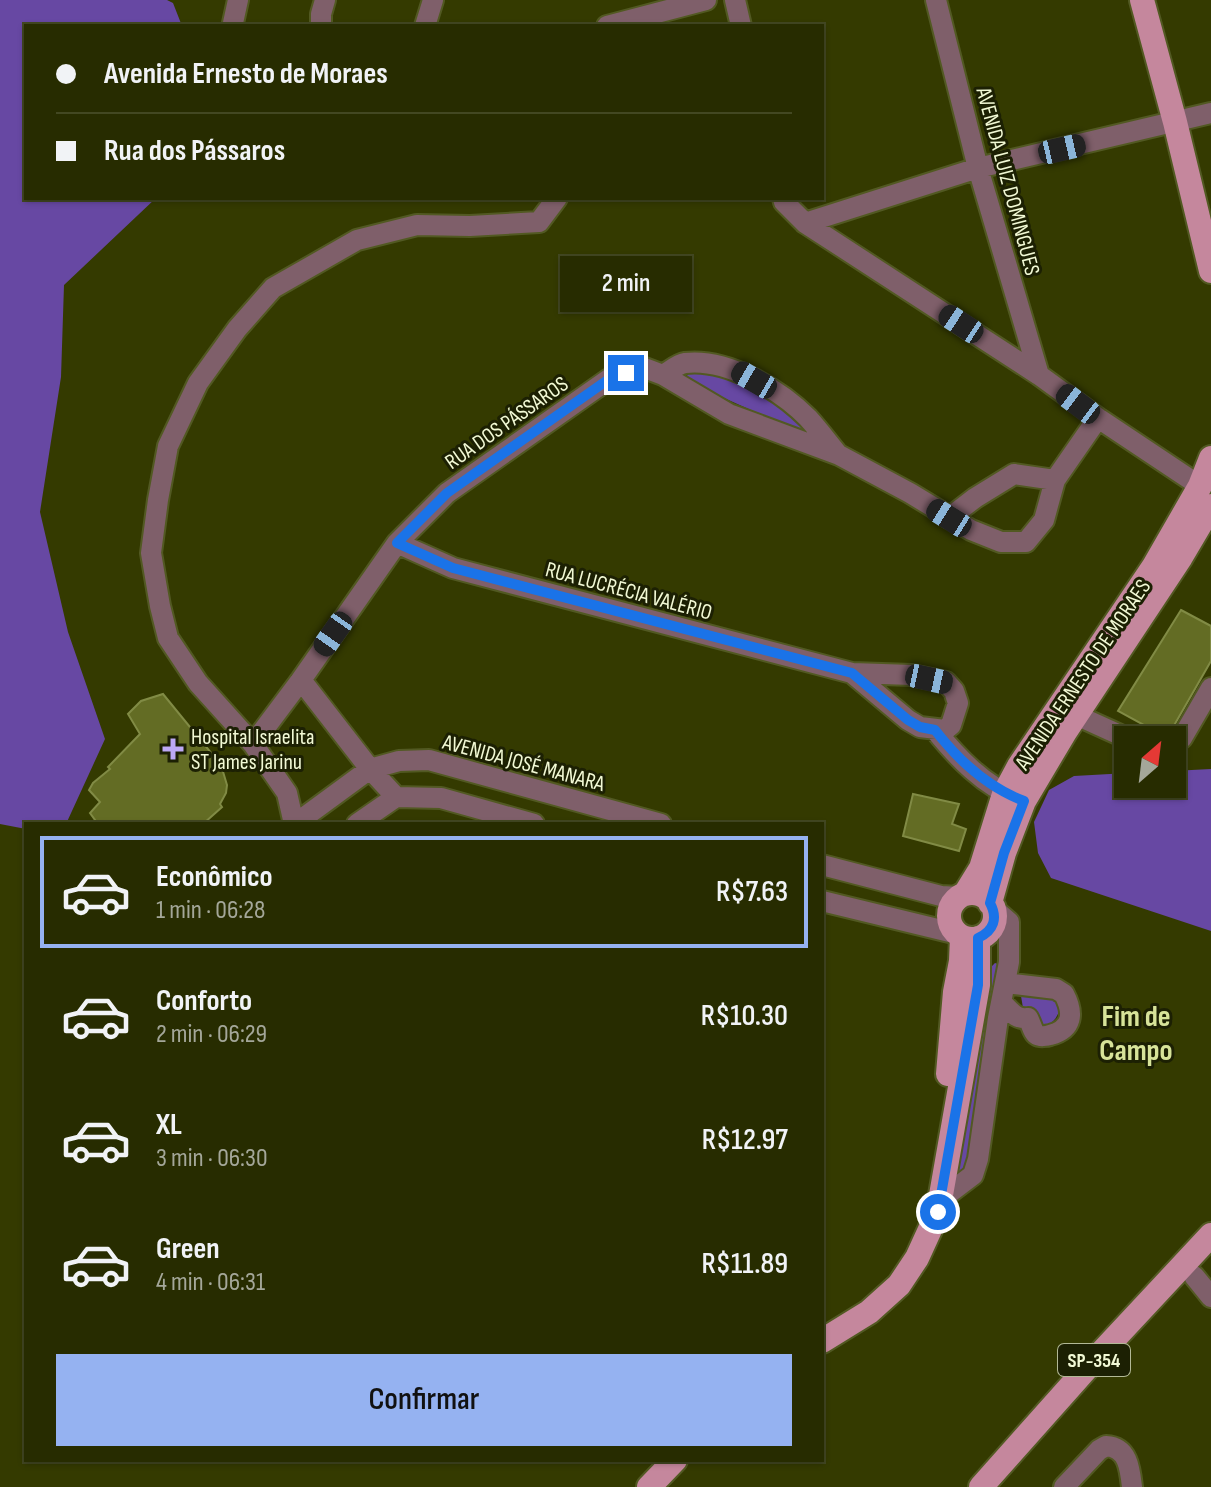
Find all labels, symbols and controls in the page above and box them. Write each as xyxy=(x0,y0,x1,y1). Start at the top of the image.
text: Avenida Ernesto de Moraes xyxy=(104,56,388,92)
street label: AVENIDA LUIZ DOMINGUES xyxy=(969,84,1046,278)
car xyxy=(1036,132,1088,166)
text: Rua dos Pássaros xyxy=(104,133,285,169)
callout: 2 min xyxy=(560,257,692,313)
text: 2 min xyxy=(602,268,650,299)
car xyxy=(934,301,988,347)
route end xyxy=(608,355,644,391)
car xyxy=(727,358,781,402)
street label: RUA DOS PÁSSAROS xyxy=(440,371,574,476)
car xyxy=(1052,380,1104,428)
car xyxy=(922,495,976,541)
street label: RUA LUCRÉCIA VALÉRIO xyxy=(542,556,715,627)
street label: AVENIDA ERNESTO DE MORAES xyxy=(1009,575,1157,776)
car xyxy=(309,607,357,661)
car xyxy=(903,662,955,696)
place label: Hospital Israelita ST James Jarinu xyxy=(191,724,314,776)
north arrow xyxy=(1114,726,1186,798)
map controls xyxy=(1114,726,1186,798)
street label: AVENIDA JOSÉ MANARA xyxy=(439,729,608,798)
marker: Hospital Israelita ST James Jarinu xyxy=(162,738,184,760)
icon: car xyxy=(60,856,132,928)
text: Econômico xyxy=(156,859,273,895)
text: R$7.63 xyxy=(716,874,788,910)
text: 1 min · 06:28 xyxy=(156,895,265,926)
icon: car xyxy=(60,980,132,1052)
text: Conforto xyxy=(156,983,252,1019)
text: R$10.30 xyxy=(701,998,788,1034)
district label: Fim de Campo xyxy=(1099,999,1173,1069)
text: 2 min · 06:29 xyxy=(156,1019,267,1050)
icon: car xyxy=(60,1104,132,1176)
text: XL xyxy=(156,1107,182,1143)
text: R$12.97 xyxy=(702,1122,788,1158)
text: 3 min · 06:30 xyxy=(156,1143,268,1174)
route start xyxy=(920,1194,956,1230)
icon: car xyxy=(60,1228,132,1300)
text: Green xyxy=(156,1231,220,1267)
text: R$11.89 xyxy=(701,1246,788,1282)
text: 4 min · 06:31 xyxy=(156,1267,265,1298)
road number: SP-354 xyxy=(1058,1344,1130,1376)
button: Confirmar xyxy=(56,1354,792,1446)

